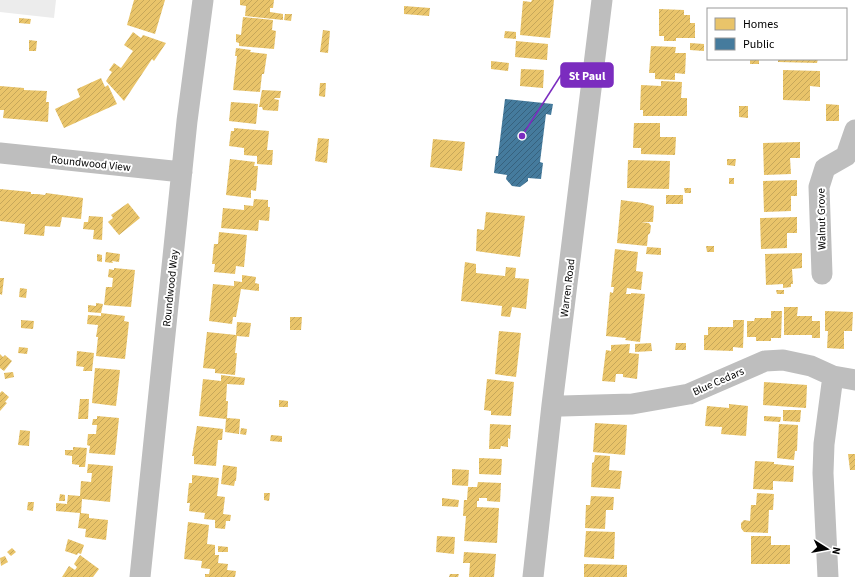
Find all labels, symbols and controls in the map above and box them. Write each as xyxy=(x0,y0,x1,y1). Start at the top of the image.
legend xyxy=(707,8,847,60)
text: Homes xyxy=(743,16,778,33)
text: Public xyxy=(743,36,775,53)
callout: St Paul xyxy=(561,63,613,87)
text: St Paul xyxy=(569,68,606,85)
street label: Roundwood View xyxy=(50,152,132,175)
street label: Walnut Grove xyxy=(813,187,830,250)
street label: Roundwood Way xyxy=(159,249,182,327)
street label: Warren Road xyxy=(556,258,579,318)
street label: Blue Cedars xyxy=(690,363,747,399)
north arrow xyxy=(807,529,847,569)
text: N xyxy=(828,546,844,556)

